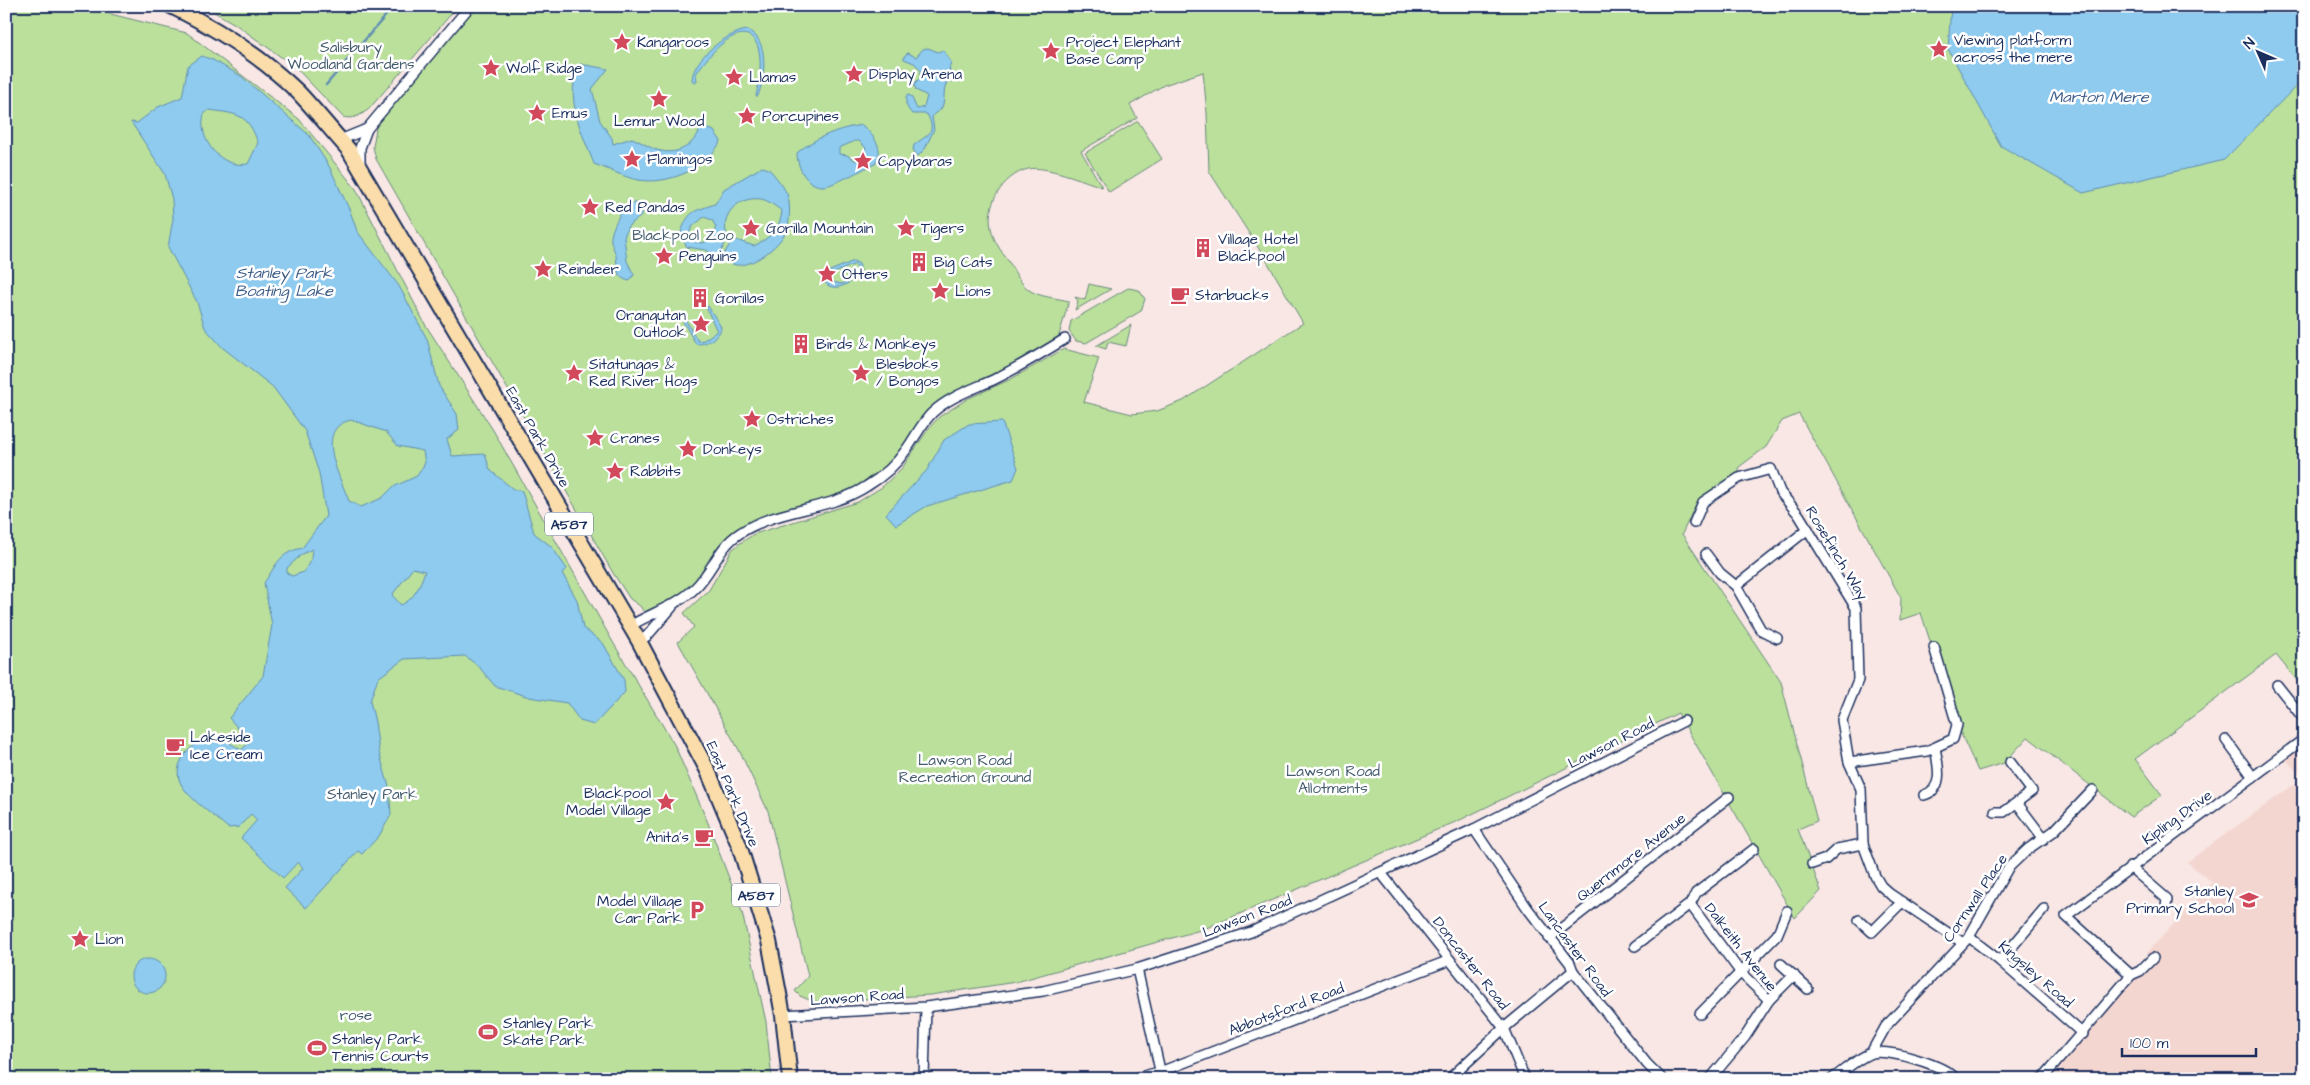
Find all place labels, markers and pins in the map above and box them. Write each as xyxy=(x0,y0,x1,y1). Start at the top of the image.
place label: Viewing platform across the mere xyxy=(1954,30,2073,68)
place icon: Kangaroos xyxy=(611,31,633,53)
place label: Kangaroos xyxy=(637,32,710,54)
place label: Project Elephant Base Camp xyxy=(1066,32,1181,70)
place icon: Viewing platform across the mere xyxy=(1928,38,1950,60)
place icon: Project Elephant Base Camp xyxy=(1040,40,1062,62)
place icon: Wolf Ridge xyxy=(480,57,502,79)
place label: Wolf Ridge xyxy=(506,58,582,80)
place icon: Display Arena xyxy=(843,63,865,85)
place label: Display Arena xyxy=(869,64,963,86)
place icon: Llamas xyxy=(723,66,745,88)
place label: Llamas xyxy=(749,67,797,88)
place icon: Lemur Wood xyxy=(648,88,670,110)
place icon: Emus xyxy=(526,102,548,124)
place label: Emus xyxy=(552,103,588,124)
place icon: Porcupines xyxy=(736,105,758,127)
place label: Porcupines xyxy=(762,106,840,127)
place label: Lemur Wood xyxy=(614,111,705,132)
place icon: Flamingos xyxy=(621,148,643,170)
place label: Flamingos xyxy=(647,149,713,171)
place icon: Capybaras xyxy=(852,150,874,172)
place label: Capybaras xyxy=(878,151,953,173)
place icon: Red Pandas xyxy=(579,196,601,218)
place label: Red Pandas xyxy=(605,197,686,218)
place icon: Gorilla Mountain xyxy=(740,217,762,239)
place icon: Tigers xyxy=(895,217,917,239)
place label: Gorilla Mountain xyxy=(766,218,874,239)
place label: Tigers xyxy=(921,218,965,240)
place label: Village Hotel Blackpool xyxy=(1218,229,1298,267)
building icon: Village Hotel Blackpool xyxy=(1192,237,1214,259)
place icon: Penguins xyxy=(653,245,675,267)
place label: Penguins xyxy=(679,246,737,268)
building icon: Big Cats xyxy=(908,251,930,273)
place label: Big Cats xyxy=(934,252,993,274)
place icon: Reindeer xyxy=(532,258,554,280)
place label: Reindeer xyxy=(558,259,619,280)
place icon: Otters xyxy=(816,263,838,285)
place label: Otters xyxy=(842,264,889,285)
place icon: Lions xyxy=(929,280,951,302)
place label: Lions xyxy=(955,281,992,302)
cafe icon: Starbucks xyxy=(1169,284,1191,306)
place label: Starbucks xyxy=(1195,285,1269,306)
building icon: Gorillas xyxy=(689,287,711,309)
place label: Gorillas xyxy=(715,288,765,309)
place label: Orangutan Outlook xyxy=(616,305,686,343)
place icon: Orangutan Outlook xyxy=(690,313,712,335)
building icon: Birds & Monkeys xyxy=(790,333,812,355)
place label: Birds & Monkeys xyxy=(816,334,936,356)
place label: Sitatungas & Red River Hogs xyxy=(589,354,698,393)
place label: Blesboks / Bongos xyxy=(876,354,940,393)
place icon: Sitatungas & Red River Hogs xyxy=(563,362,585,384)
place icon: Blesboks / Bongos xyxy=(850,362,872,384)
place icon: Ostriches xyxy=(741,408,763,430)
place label: Ostriches xyxy=(767,409,834,430)
place icon: Cranes xyxy=(584,427,606,449)
place label: Cranes xyxy=(610,428,660,449)
place icon: Donkeys xyxy=(677,438,699,460)
place label: Donkeys xyxy=(703,439,762,461)
place icon: Rabbits xyxy=(604,460,626,482)
place label: Rabbits xyxy=(630,461,682,482)
place label: Lakeside Ice Cream xyxy=(190,727,263,765)
cafe icon: Lakeside Ice Cream xyxy=(164,735,186,757)
place label: Blackpool Model Village xyxy=(566,783,651,822)
place icon: Blackpool Model Village xyxy=(655,791,677,813)
cafe icon: Anita's xyxy=(693,826,715,848)
place label: Anita's xyxy=(646,827,689,848)
place label: Stanley Primary School xyxy=(2126,881,2234,920)
school or university icon: Stanley Primary School xyxy=(2238,889,2260,911)
place label: Model Village Car Park xyxy=(597,891,682,929)
parking icon: Model Village Car Park xyxy=(686,899,708,921)
place icon: Lion xyxy=(69,928,91,950)
place label: Lion xyxy=(95,929,124,950)
place label: Stanley Park Skate Park xyxy=(503,1013,593,1051)
sports icon: Stanley Park Skate Park xyxy=(477,1021,499,1043)
place label: Stanley Park Tennis Courts xyxy=(332,1029,429,1067)
sports icon: Stanley Park Tennis Courts xyxy=(306,1037,328,1059)

